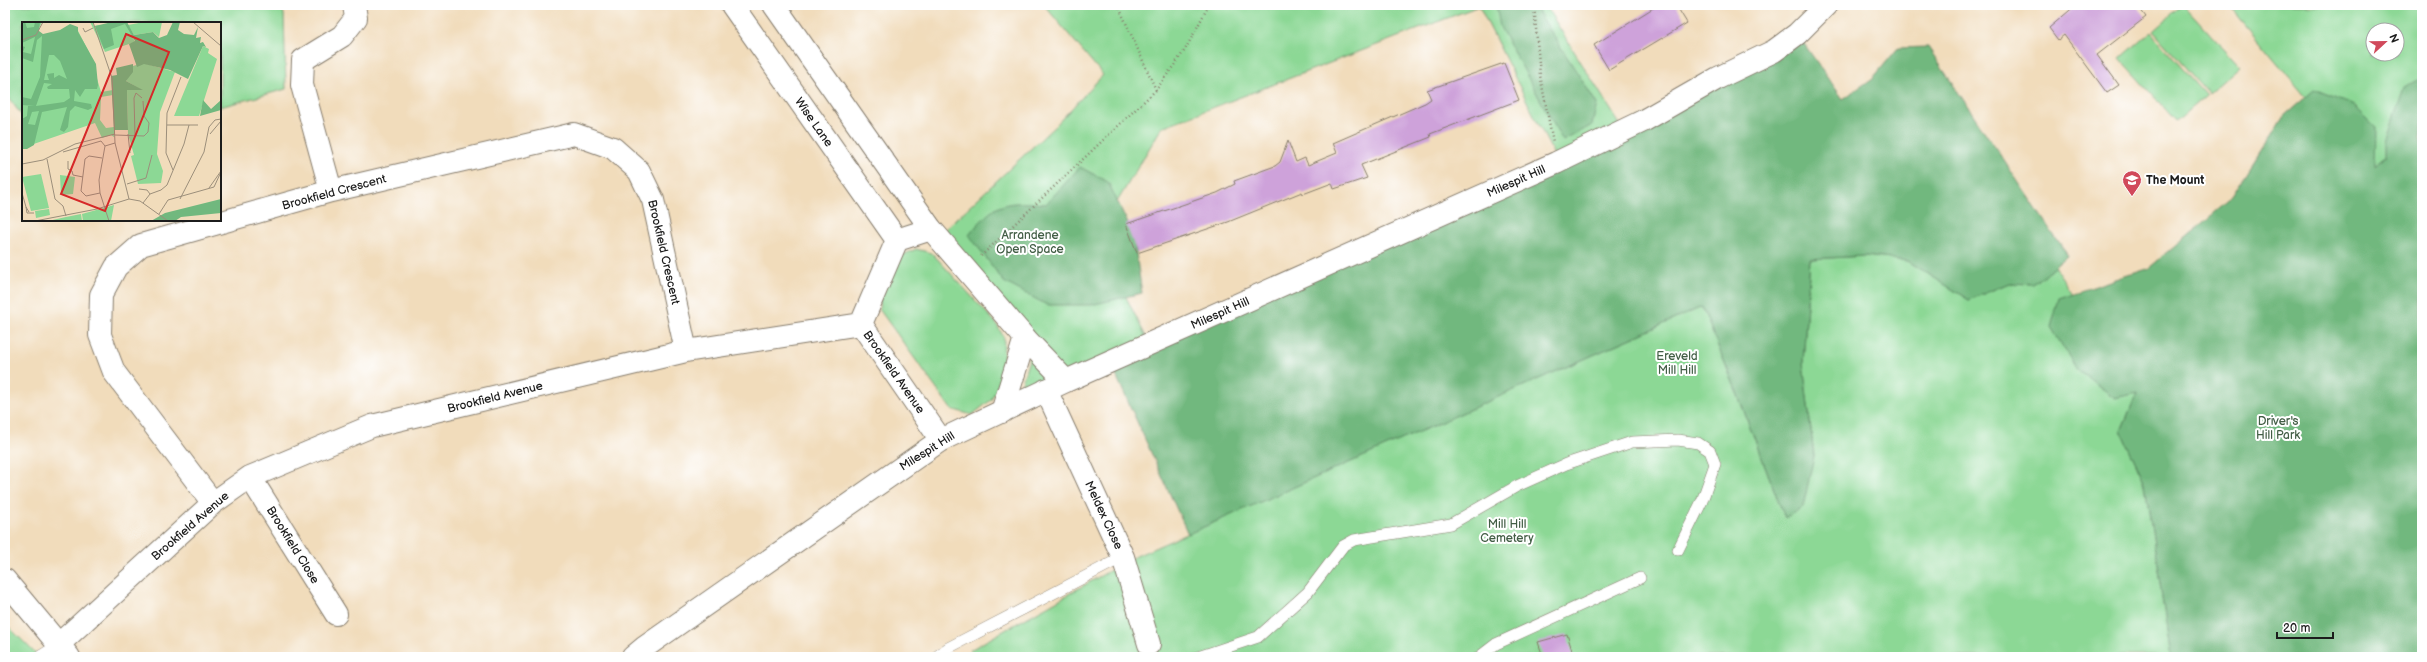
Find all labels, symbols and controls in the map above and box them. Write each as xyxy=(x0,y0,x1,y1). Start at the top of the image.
inset map xyxy=(22,22,221,221)
north arrow xyxy=(2365,22,2405,62)
text: N xyxy=(2386,32,2401,45)
street label: Wise Lane xyxy=(791,95,836,150)
street label: Milespit Hill xyxy=(1485,162,1548,201)
school or university icon: The Mount xyxy=(2121,169,2143,197)
street label: Brookfield Crescent xyxy=(280,171,388,214)
place label: The Mount xyxy=(2146,173,2204,188)
street label: Brookfield Crescent xyxy=(644,198,683,306)
park label: Arrandene Open Space xyxy=(996,228,1064,257)
street label: Milespit Hill xyxy=(1189,294,1252,333)
street label: Brookfield Avenue xyxy=(859,328,928,417)
park label: Ereveld Mill Hill xyxy=(1656,349,1698,378)
street label: Brookfield Avenue xyxy=(446,378,544,417)
park label: Driver's Hill Park xyxy=(2256,414,2300,443)
street label: Milespit Hill xyxy=(897,429,958,474)
street label: Meldex Close xyxy=(1081,479,1126,552)
street label: Brookfield Avenue xyxy=(149,489,232,564)
street label: Brookfield Close xyxy=(263,504,322,587)
park label: Mill Hill Cemetery xyxy=(1480,517,1534,546)
scale bar xyxy=(2277,614,2333,640)
text: 20 m xyxy=(2283,621,2310,636)

